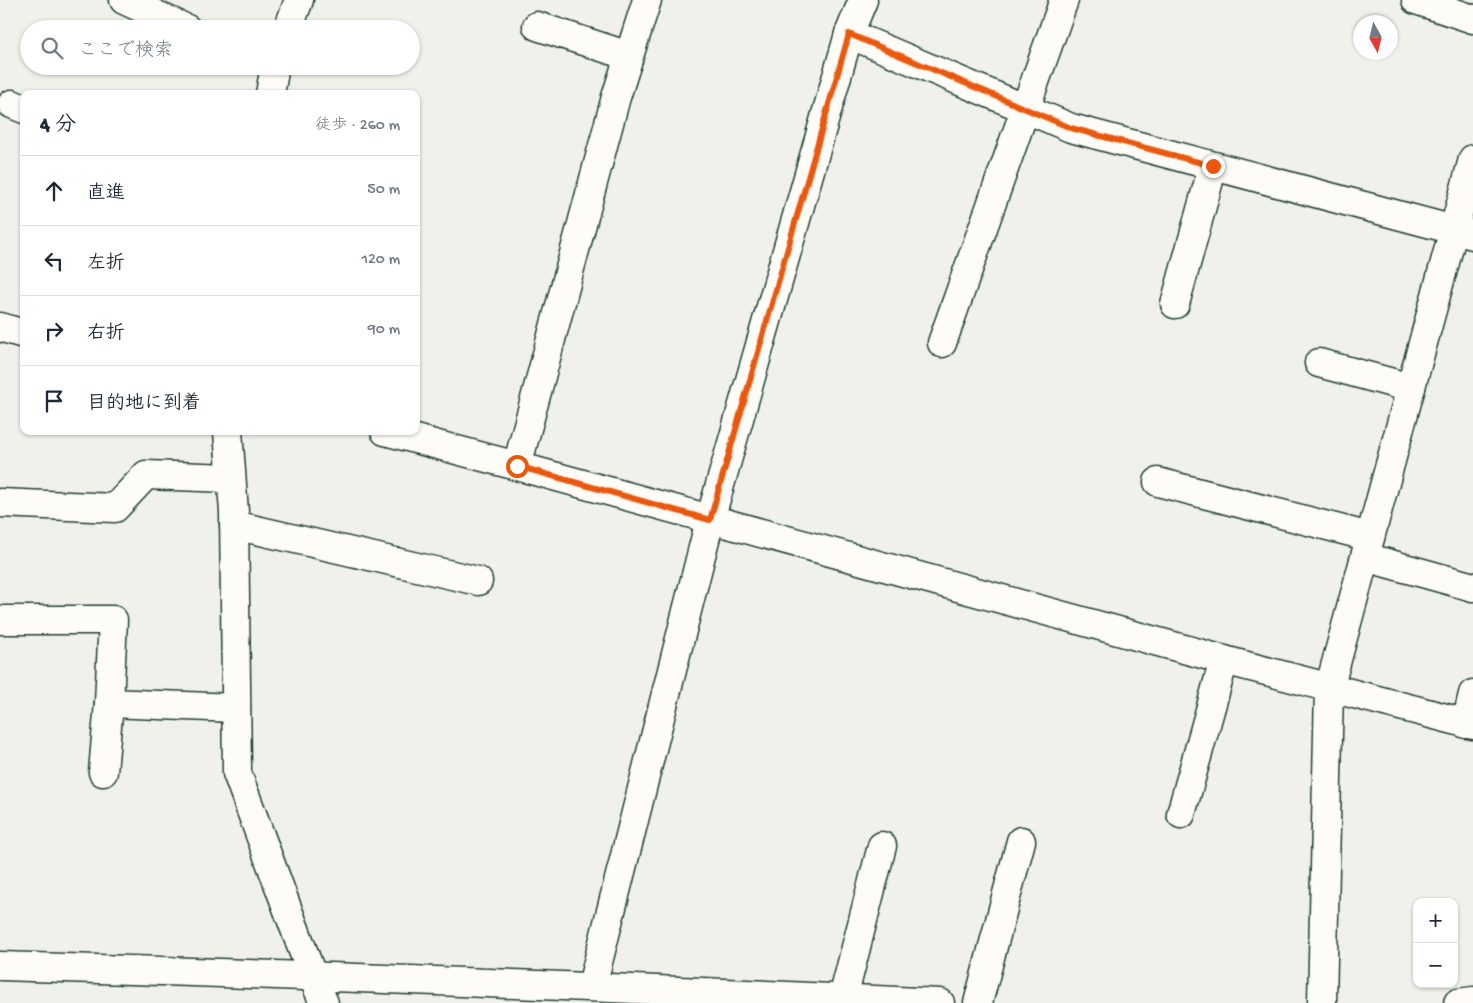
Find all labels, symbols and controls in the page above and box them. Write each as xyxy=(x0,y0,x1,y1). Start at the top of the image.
north arrow xyxy=(1353,15,1398,60)
search box xyxy=(20,20,420,75)
icon: search xyxy=(38,34,66,62)
text: ここで検索 xyxy=(78,40,173,63)
text: 4 分 xyxy=(40,114,76,139)
text: 徒歩 · 260 m xyxy=(315,117,400,136)
route end xyxy=(1202,155,1225,178)
icon: ahead xyxy=(40,177,68,205)
text: 50 m xyxy=(367,181,400,200)
text: 直進 xyxy=(87,183,125,206)
icon: left xyxy=(40,247,68,275)
text: 120 m xyxy=(361,251,400,270)
text: 左折 xyxy=(87,253,125,276)
icon: right xyxy=(40,317,68,345)
text: 90 m xyxy=(368,321,400,340)
text: 右折 xyxy=(87,323,125,346)
icon: arrive xyxy=(40,387,68,415)
text: 目的地に到着 xyxy=(87,393,201,416)
route start xyxy=(506,455,529,478)
map controls xyxy=(1413,898,1458,988)
button: + xyxy=(1413,898,1458,943)
button: − xyxy=(1413,943,1458,988)

